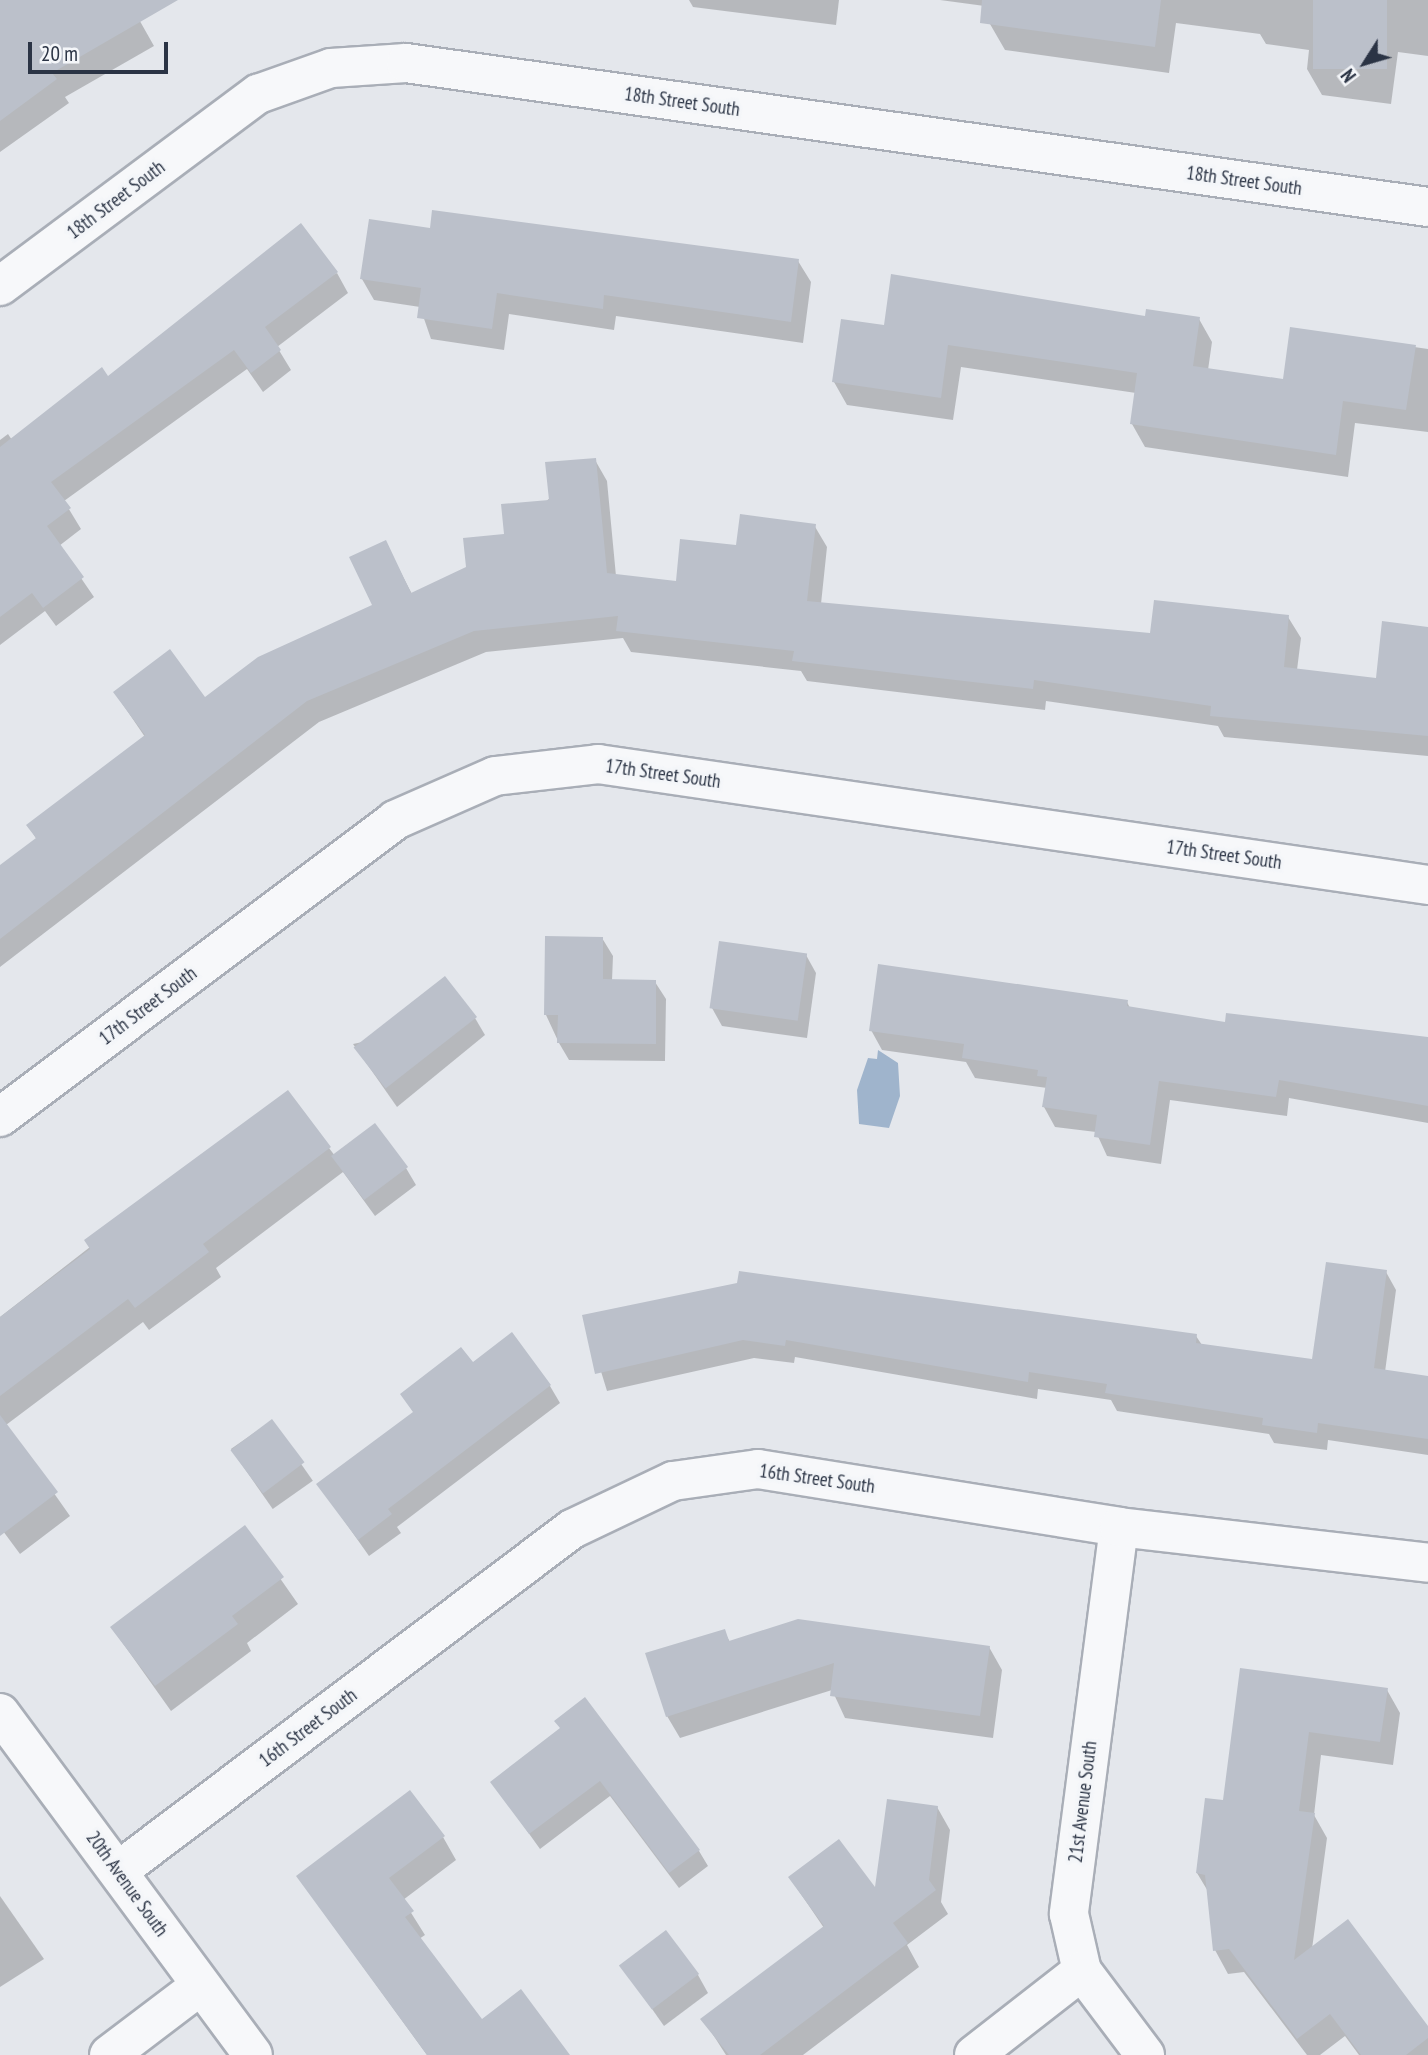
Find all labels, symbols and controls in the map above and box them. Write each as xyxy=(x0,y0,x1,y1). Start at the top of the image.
scale bar xyxy=(32,28,172,72)
north arrow xyxy=(1330,28,1400,98)
text: 20 m xyxy=(41,40,78,67)
text: N xyxy=(1336,64,1361,87)
street label: 18th Street South xyxy=(623,83,741,121)
street label: 18th Street South xyxy=(63,156,169,244)
street label: 18th Street South xyxy=(1185,162,1303,200)
street label: 17th Street South xyxy=(604,755,722,793)
street label: 17th Street South xyxy=(1165,836,1283,874)
street label: 17th Street South xyxy=(95,962,201,1050)
street label: 16th Street South xyxy=(758,1460,876,1498)
street label: 16th Street South xyxy=(255,1684,361,1772)
street label: 21st Avenue South xyxy=(1064,1740,1102,1864)
street label: 20th Avenue South xyxy=(81,1827,173,1941)

